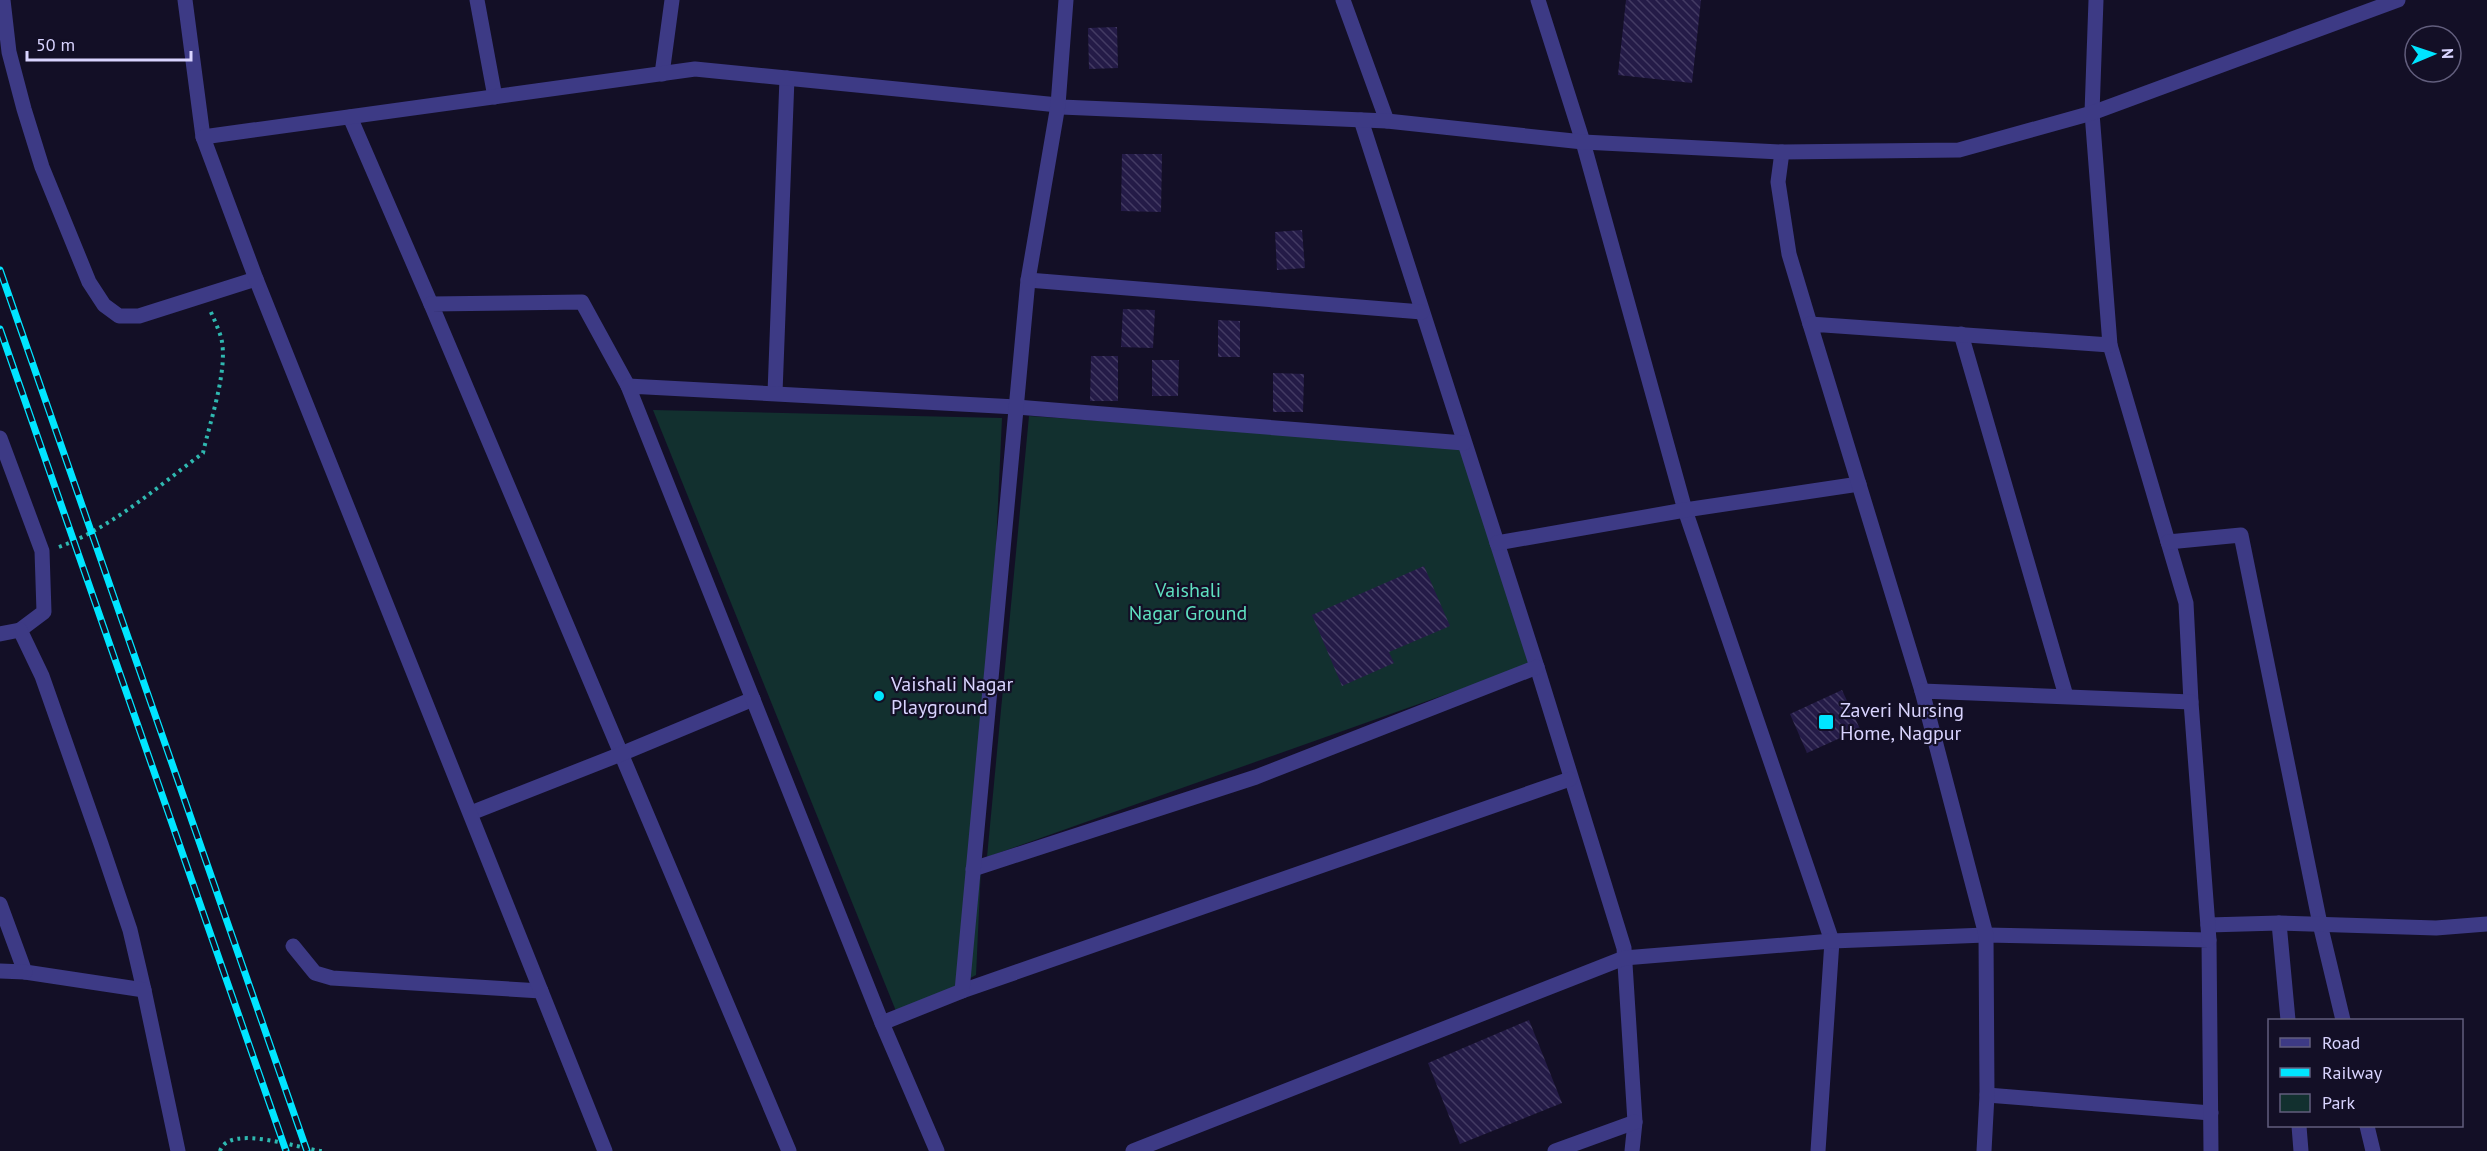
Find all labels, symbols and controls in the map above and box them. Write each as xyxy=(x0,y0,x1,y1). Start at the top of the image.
scale bar xyxy=(27,24,190,62)
north arrow xyxy=(2403,24,2463,84)
text: 50 m xyxy=(36,33,75,56)
text: N xyxy=(2438,48,2458,59)
park label: Vaishali Nagar Ground xyxy=(1129,577,1247,626)
place label: Vaishali Nagar Playground xyxy=(890,671,1013,720)
marker: Vaishali Nagar Playground xyxy=(872,689,886,703)
place label: Zaveri Nursing Home, Nagpur xyxy=(1840,697,1964,746)
marker: Zaveri Nursing Home, Nagpur xyxy=(1817,713,1835,731)
legend xyxy=(2268,1019,2463,1127)
text: Road xyxy=(2322,1031,2360,1054)
text: Railway xyxy=(2322,1061,2383,1084)
text: Park xyxy=(2322,1091,2355,1114)

